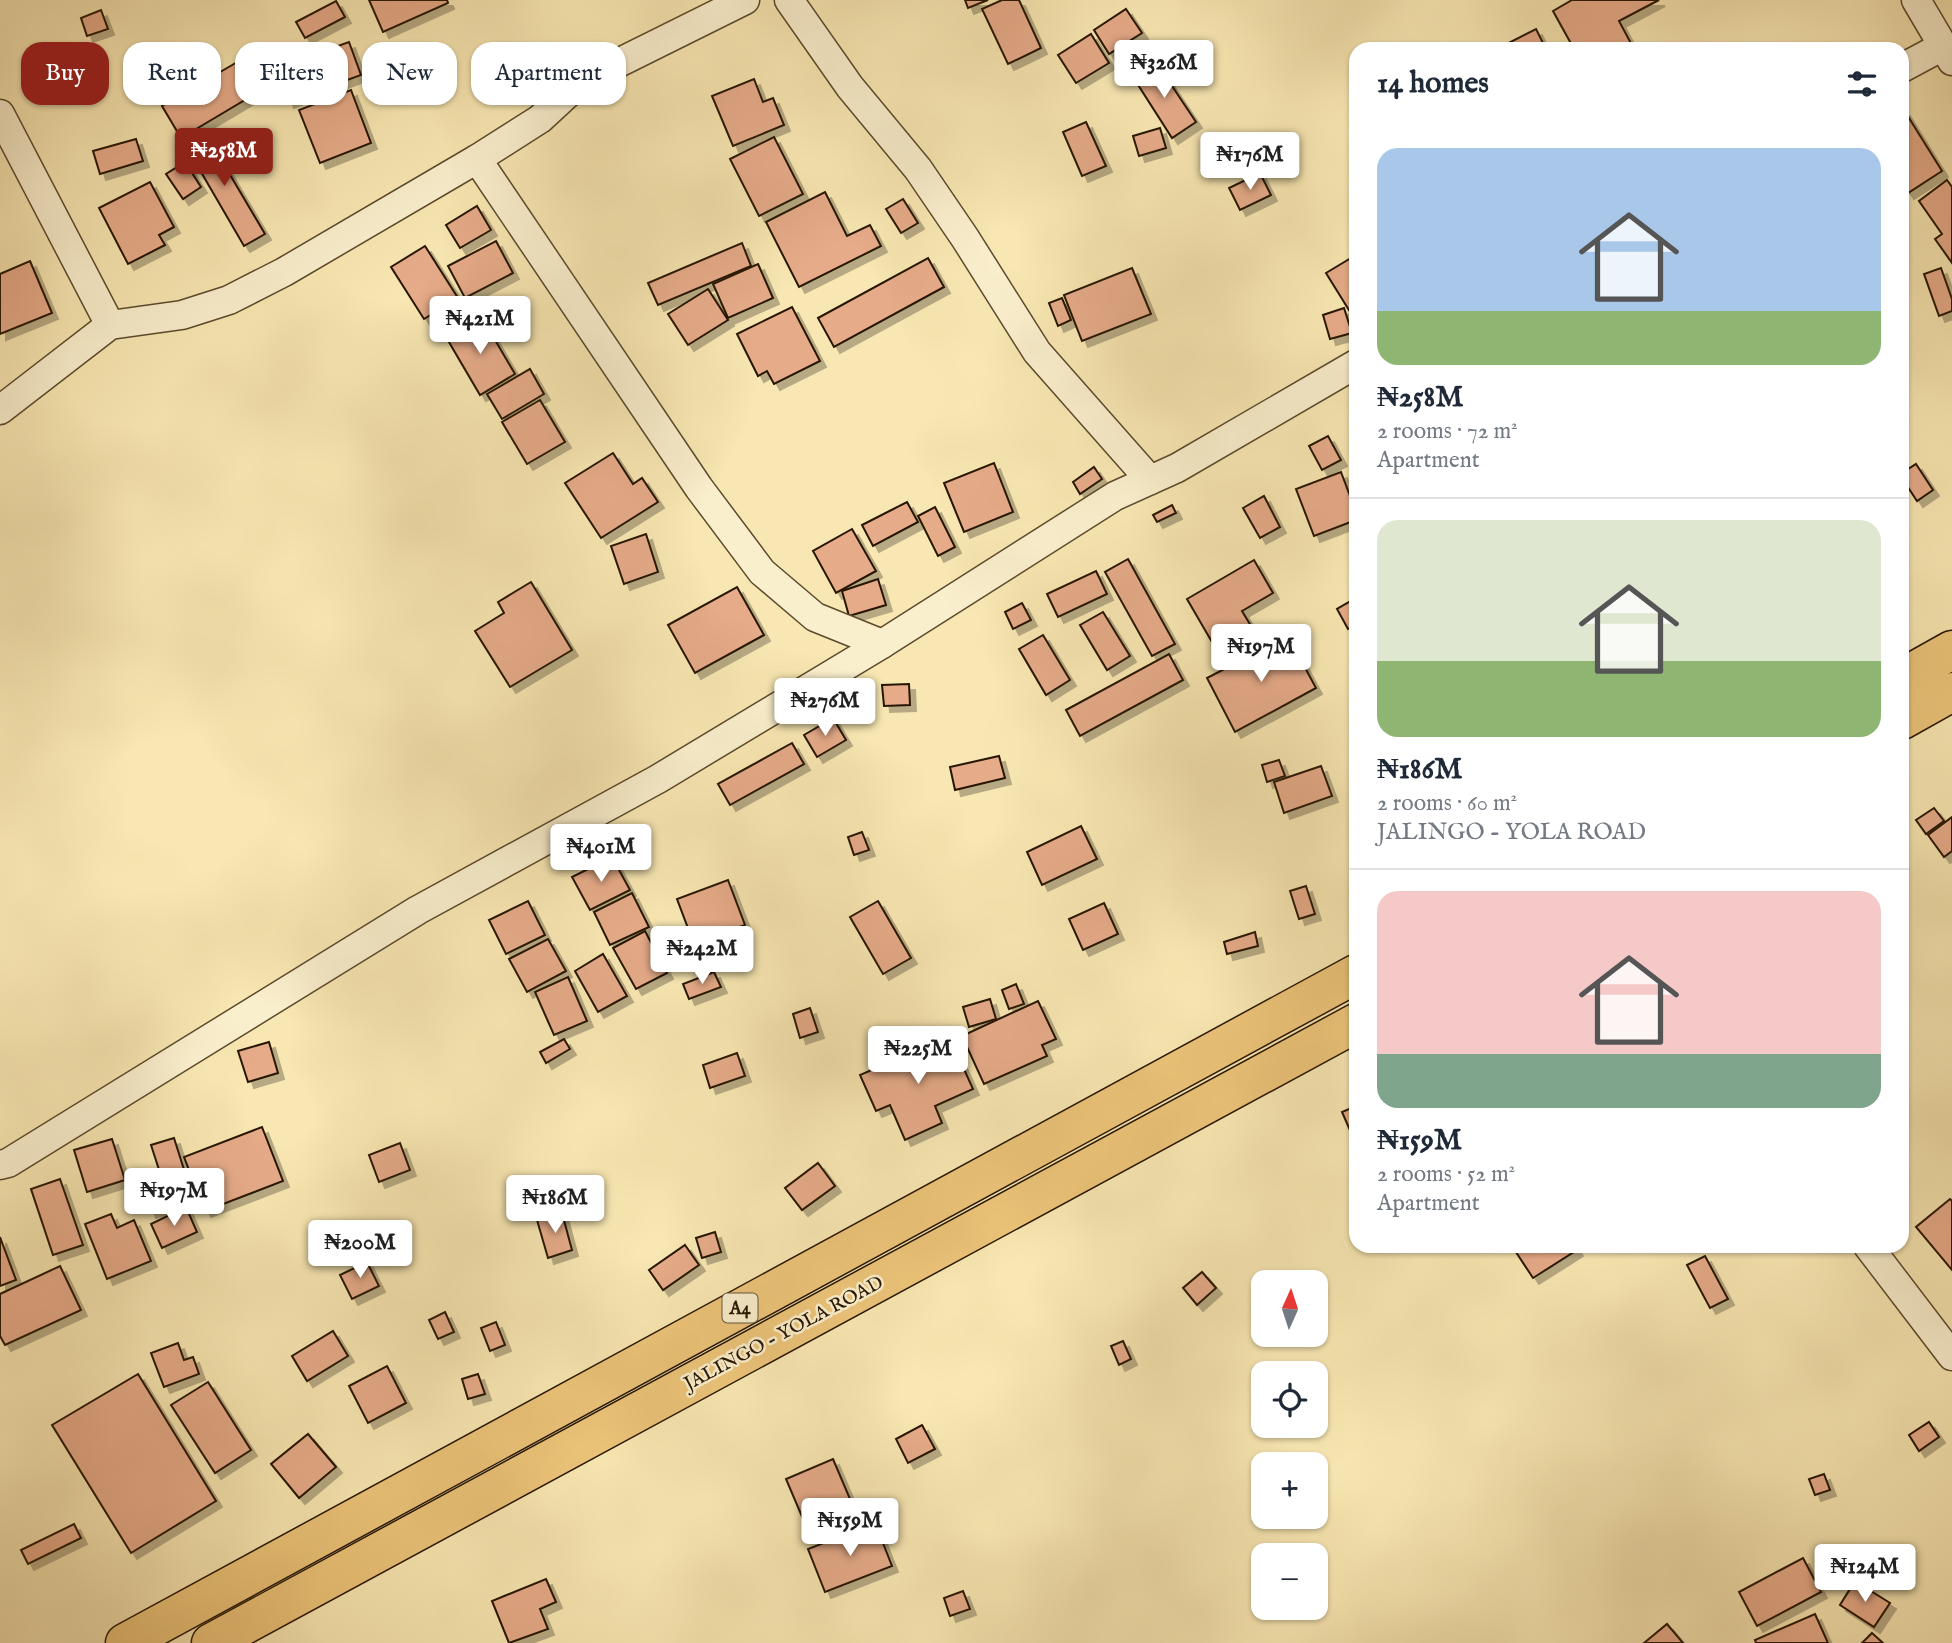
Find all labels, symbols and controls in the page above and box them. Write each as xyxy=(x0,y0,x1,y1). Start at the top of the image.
pin: ₦326M xyxy=(1115,41,1213,100)
chip: Buy xyxy=(21,42,109,105)
chip: Rent xyxy=(123,42,221,105)
chip: Filters xyxy=(235,42,348,105)
chip: New xyxy=(362,42,457,105)
chip: Apartment xyxy=(471,42,626,105)
text: ₦326M xyxy=(1130,48,1198,77)
text: 14 homes xyxy=(1377,65,1489,103)
icon: filters xyxy=(1843,65,1881,103)
pin: ₦258M xyxy=(175,128,273,188)
pin: ₦176M xyxy=(1201,132,1299,192)
text: ₦258M xyxy=(191,136,257,165)
text: ₦176M xyxy=(1216,140,1284,169)
icon: home xyxy=(1566,194,1692,320)
pin: ₦421M xyxy=(431,296,529,356)
text: ₦421M xyxy=(446,304,514,333)
text: ₦258M xyxy=(1377,379,1464,417)
text: 2 rooms · 72 m² xyxy=(1377,417,1518,446)
text: Apartment xyxy=(1377,446,1480,475)
icon: home xyxy=(1566,566,1692,692)
pin: ₦197M xyxy=(1212,624,1310,684)
text: ₦197M xyxy=(1227,632,1295,661)
pin: ₦276M xyxy=(776,678,874,738)
text: ₦276M xyxy=(790,686,860,715)
text: ₦186M xyxy=(1377,751,1462,789)
text: 2 rooms · 60 m² xyxy=(1377,789,1517,818)
text: JALINGO - YOLA ROAD xyxy=(1377,818,1646,847)
pin: ₦401M xyxy=(552,824,650,884)
text: ₦401M xyxy=(566,832,636,861)
pin: ₦242M xyxy=(653,926,751,986)
text: ₦242M xyxy=(666,934,738,963)
icon: home xyxy=(1566,937,1692,1063)
pin: ₦225M xyxy=(869,1026,967,1086)
text: ₦225M xyxy=(884,1034,952,1063)
text: ₦159M xyxy=(1377,1122,1462,1160)
text: 2 rooms · 52 m² xyxy=(1377,1160,1515,1189)
pin: ₦197M xyxy=(125,1168,223,1228)
text: ₦197M xyxy=(140,1176,208,1205)
pin: ₦186M xyxy=(506,1176,604,1235)
text: ₦186M xyxy=(522,1183,588,1212)
text: Apartment xyxy=(1377,1189,1480,1218)
pin: ₦200M xyxy=(311,1220,409,1280)
text: ₦200M xyxy=(324,1228,396,1257)
north arrow xyxy=(1251,1270,1328,1348)
map controls xyxy=(1251,1270,1328,1620)
street label: JALINGO - YOLA ROAD xyxy=(678,1271,888,1397)
road number: A4 xyxy=(722,1294,758,1322)
button: locate xyxy=(1251,1361,1328,1438)
button: + xyxy=(1251,1452,1328,1529)
pin: ₦159M xyxy=(801,1498,899,1558)
text: ₦159M xyxy=(817,1506,883,1535)
button: − xyxy=(1251,1543,1328,1620)
pin: ₦124M xyxy=(1816,1544,1914,1604)
text: ₦124M xyxy=(1831,1552,1899,1581)

